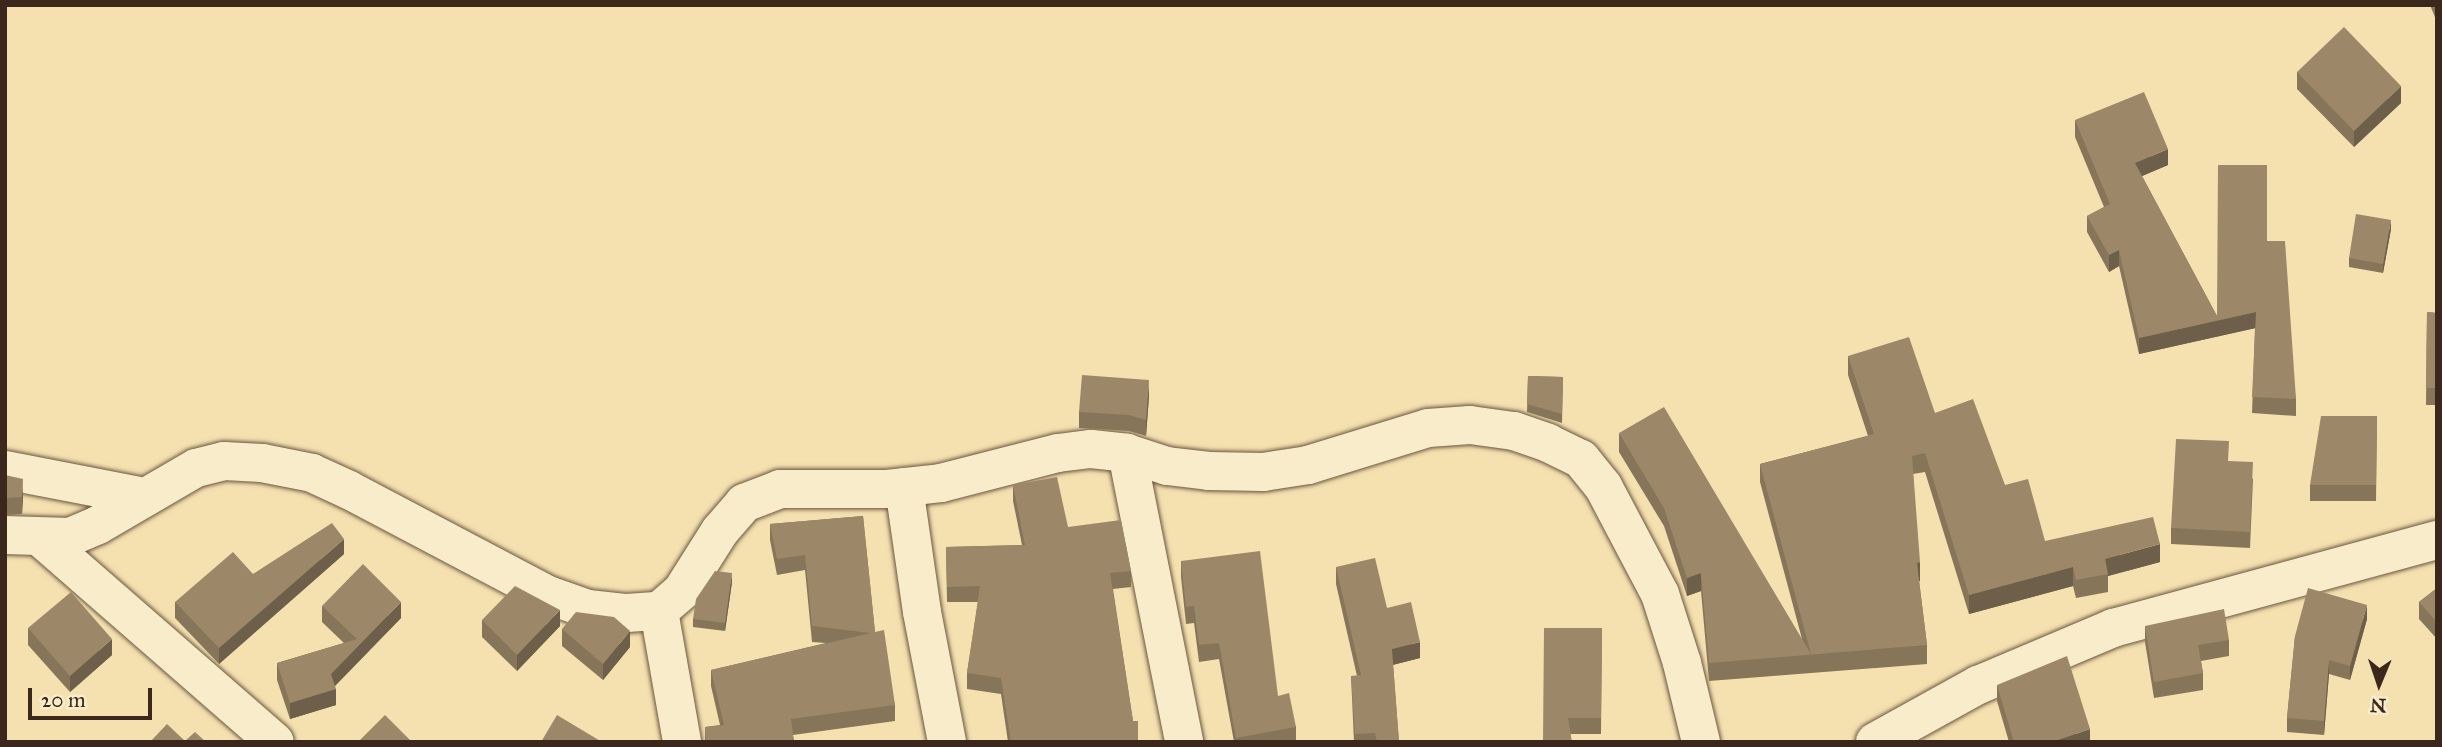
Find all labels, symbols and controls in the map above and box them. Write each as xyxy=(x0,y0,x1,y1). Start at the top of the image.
north arrow xyxy=(2344,649,2414,719)
scale bar xyxy=(32,674,156,718)
text: 20 m xyxy=(41,687,86,713)
text: N xyxy=(2370,694,2387,717)

